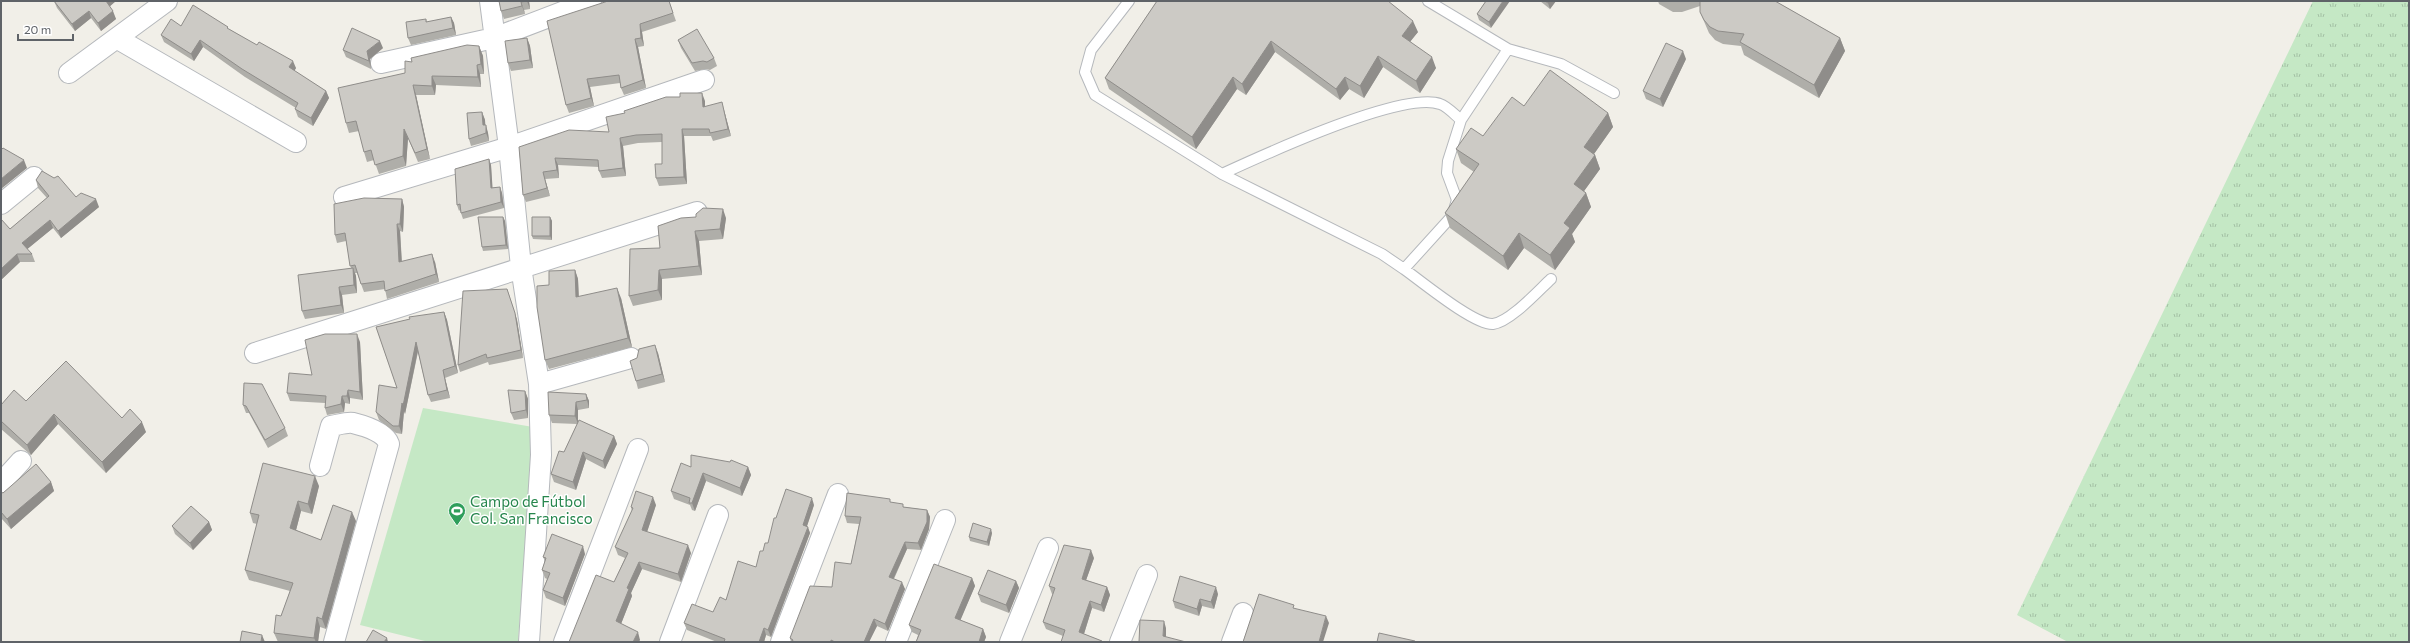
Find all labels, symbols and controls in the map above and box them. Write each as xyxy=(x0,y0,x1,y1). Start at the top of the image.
scale bar xyxy=(18,16,73,42)
text: 20 m xyxy=(24,22,51,36)
place label: Campo de Fútbol Col. San Francisco xyxy=(470,492,593,527)
sports icon: Campo de Fútbol Col. San Francisco xyxy=(447,501,467,526)

